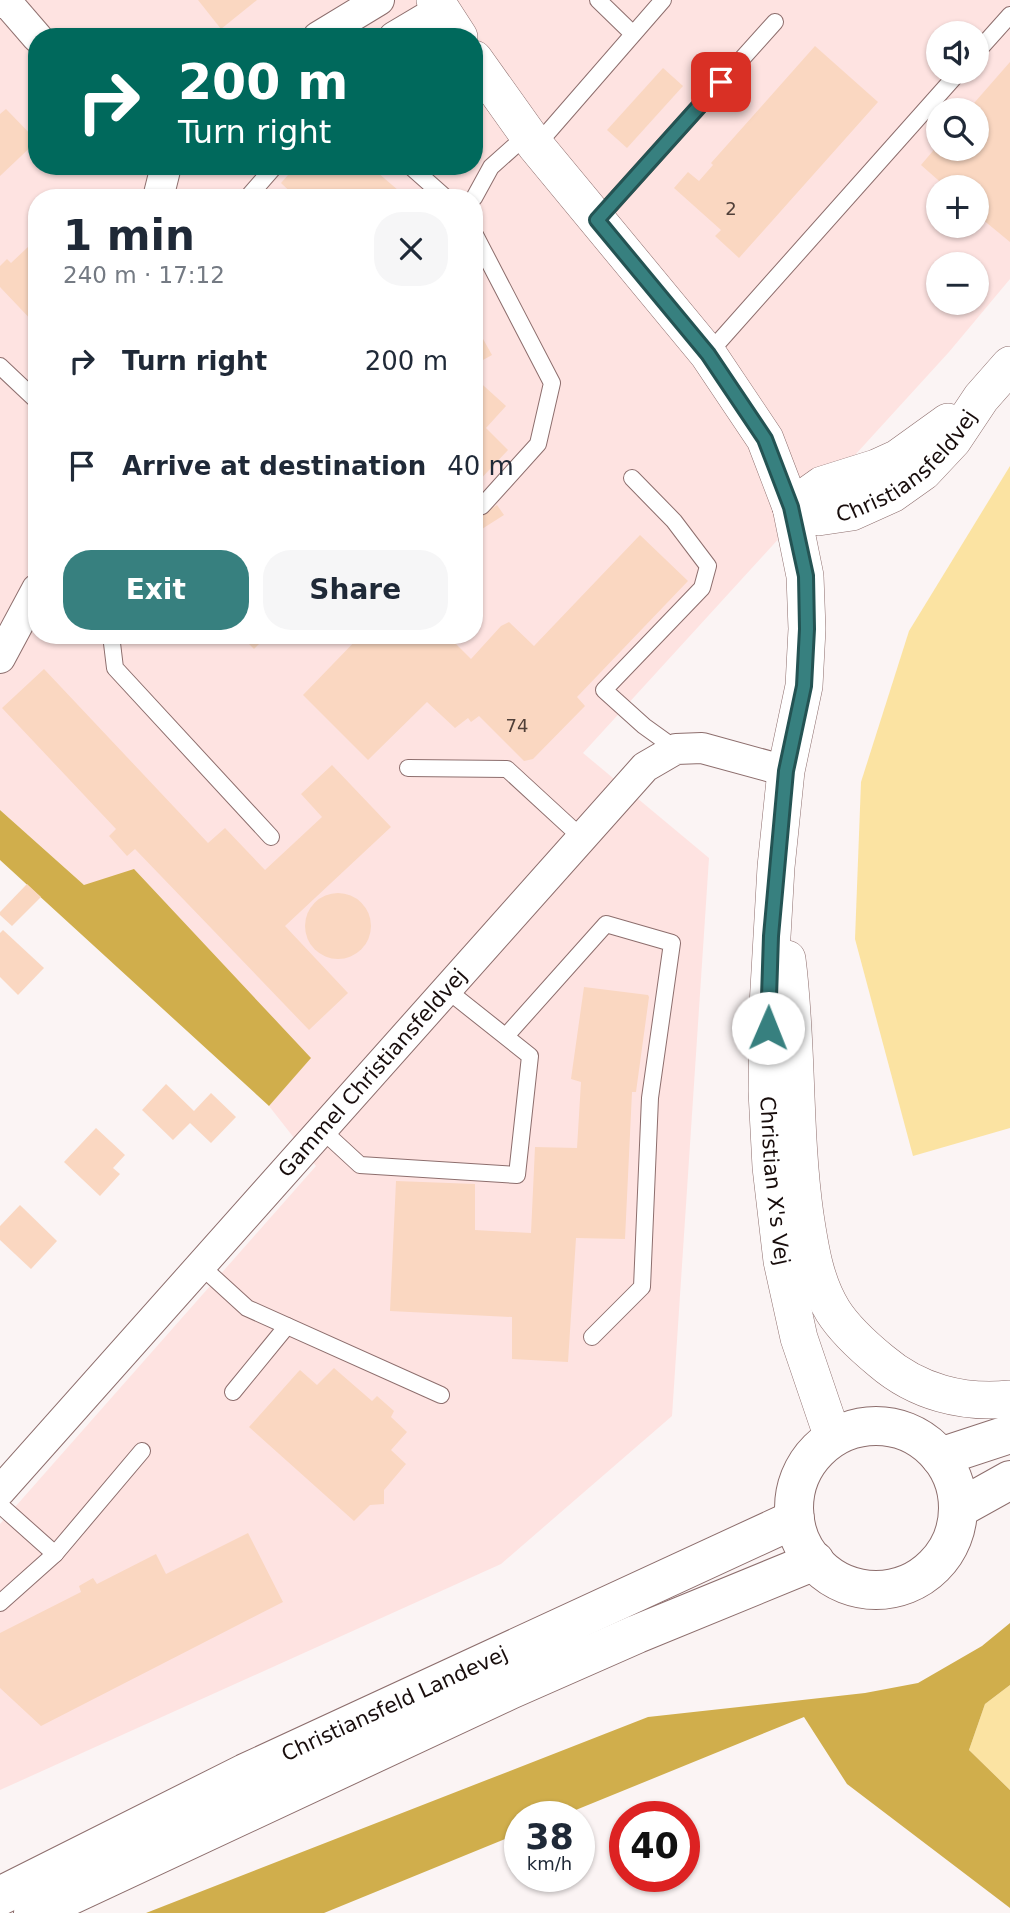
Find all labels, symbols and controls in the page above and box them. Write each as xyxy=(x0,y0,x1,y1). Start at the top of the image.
map controls xyxy=(926,21,989,315)
button: sound xyxy=(926,21,989,84)
pin xyxy=(691,52,751,112)
text: 200 m xyxy=(178,54,348,111)
icon: right xyxy=(63,56,154,147)
icon: arrive xyxy=(702,63,740,101)
button: search xyxy=(926,98,989,161)
text: Turn right xyxy=(178,113,331,151)
button: + xyxy=(926,175,989,238)
house number: 2 xyxy=(725,198,737,219)
text: 1 min xyxy=(63,211,195,260)
button: close xyxy=(374,212,448,286)
button: − xyxy=(926,252,989,315)
text: 240 m · 17:12 xyxy=(63,262,225,288)
icon: right xyxy=(63,342,101,380)
text: Turn right xyxy=(122,346,267,376)
text: 200 m xyxy=(365,346,448,376)
street label: Christiansfeldvej xyxy=(835,405,982,526)
icon: arrive xyxy=(63,447,101,485)
text: Arrive at destination xyxy=(122,451,426,481)
text: 40 m xyxy=(447,451,514,481)
button: Exit xyxy=(63,550,249,630)
button: Share xyxy=(263,550,448,630)
house number: 74 xyxy=(506,715,528,736)
street label: Gammel Christiansfeldvej xyxy=(273,964,472,1182)
position arrow xyxy=(731,991,805,1065)
street label: Christian X's Vej xyxy=(755,1095,795,1268)
street label: Christiansfeld Landevej xyxy=(278,1641,511,1766)
speed limit sign: 40 xyxy=(609,1801,700,1892)
text: 38 xyxy=(525,1817,574,1857)
text: km/h xyxy=(527,1853,572,1874)

